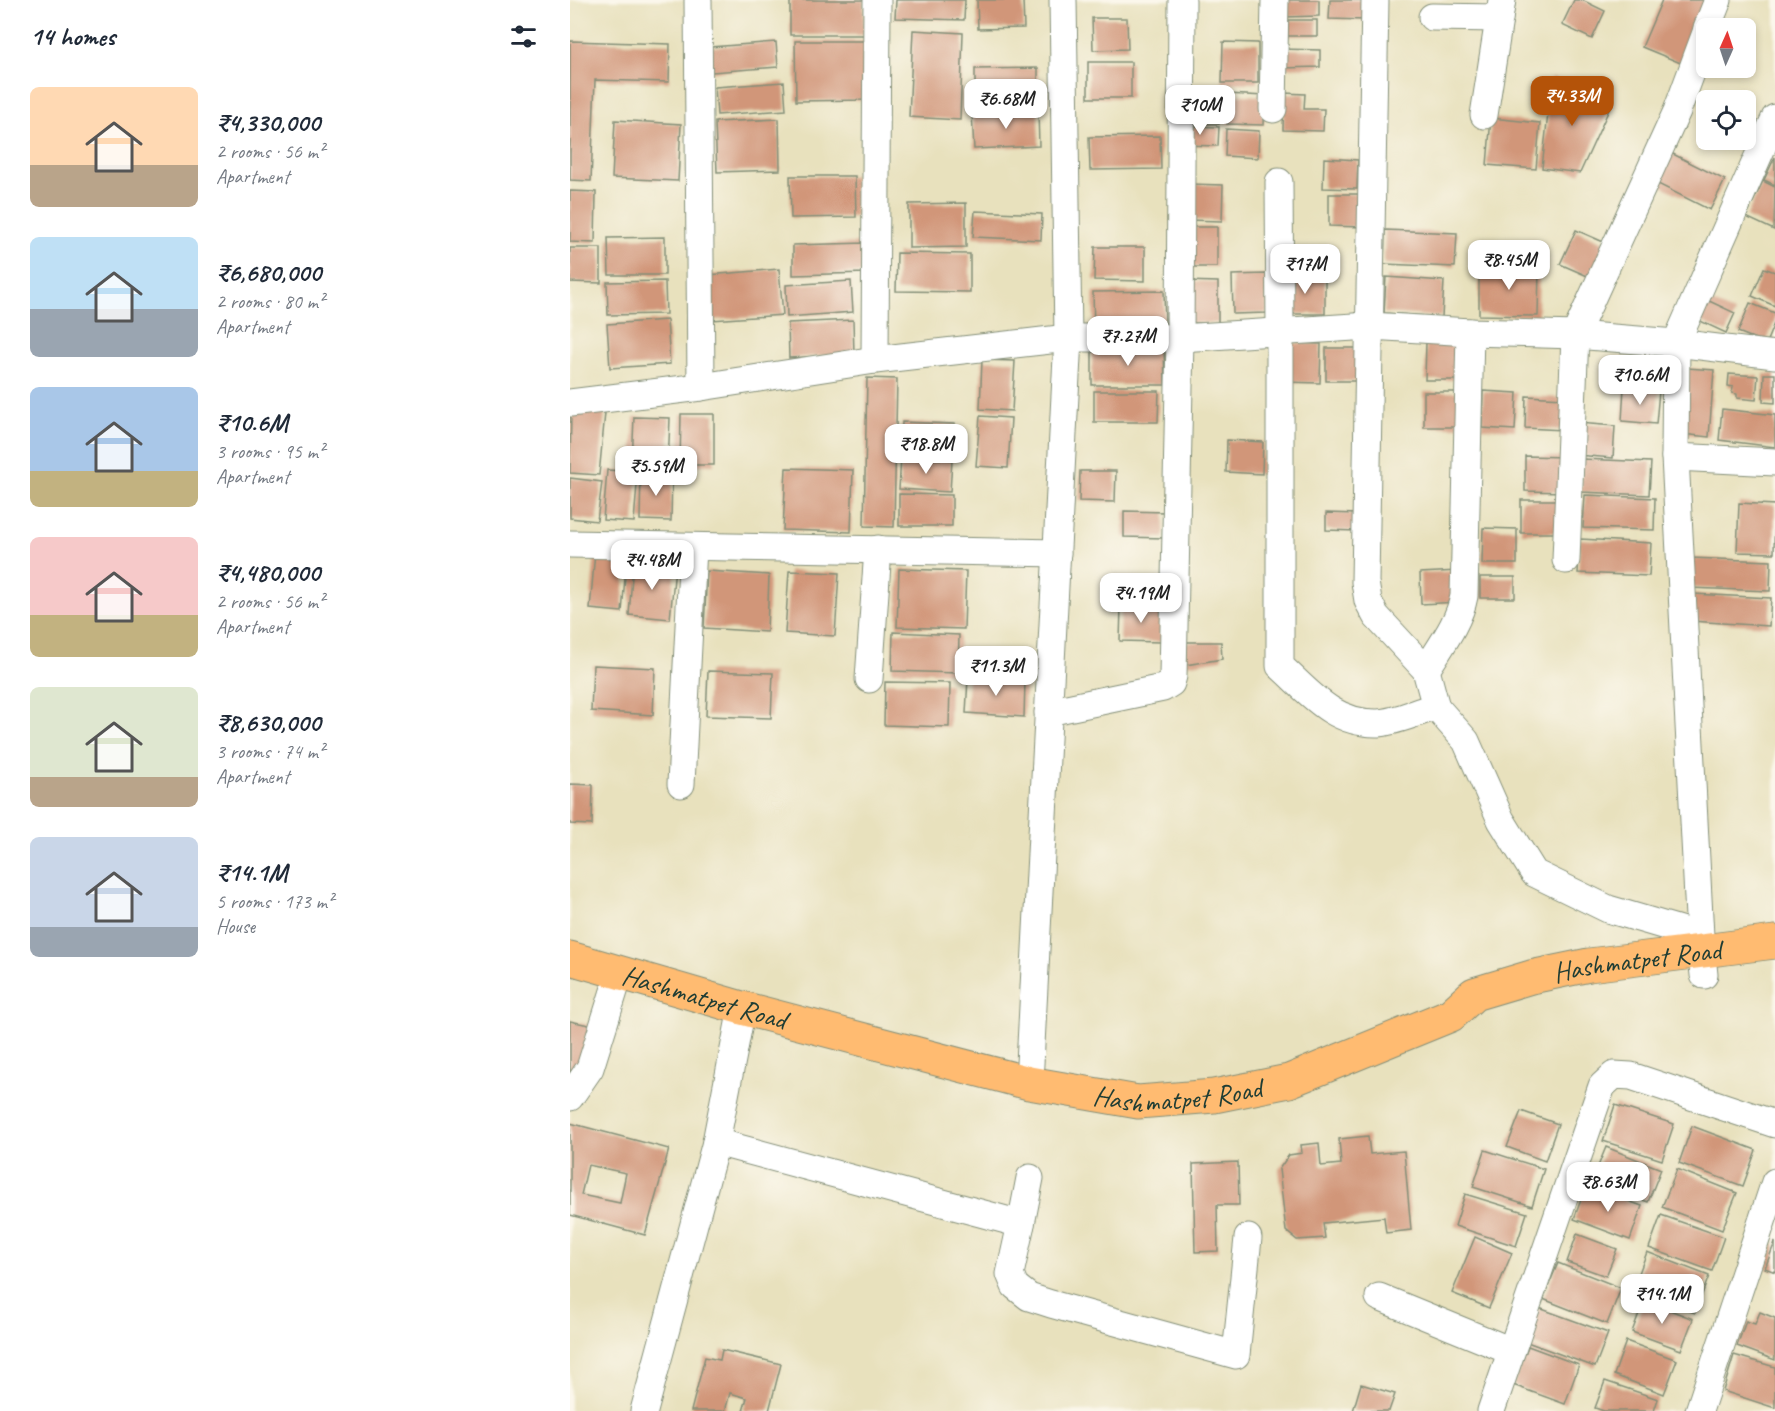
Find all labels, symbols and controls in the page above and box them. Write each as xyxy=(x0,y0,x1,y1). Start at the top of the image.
north arrow xyxy=(1696,18,1756,78)
map controls xyxy=(1696,18,1756,150)
text: 14 homes xyxy=(30,20,115,53)
icon: filters xyxy=(507,20,540,53)
pin: ₹4.33M xyxy=(1523,76,1621,127)
pin: ₹6.68M xyxy=(957,79,1055,130)
text: ₹4.33M xyxy=(1545,83,1599,108)
pin: ₹10M xyxy=(1164,85,1236,136)
text: ₹6.68M xyxy=(978,86,1034,111)
button: locate xyxy=(1696,90,1756,150)
text: ₹10M xyxy=(1179,92,1221,117)
text: ₹4,330,000 xyxy=(216,106,320,139)
icon: home xyxy=(78,111,150,183)
text: 2 rooms · 56 m² xyxy=(216,139,324,164)
text: Apartment xyxy=(216,164,289,189)
pin: ₹8.45M xyxy=(1460,240,1558,291)
pin: ₹17M xyxy=(1269,244,1341,295)
text: ₹8.45M xyxy=(1482,247,1536,272)
text: ₹17M xyxy=(1284,251,1326,276)
text: ₹6,680,000 xyxy=(216,256,321,289)
icon: home xyxy=(78,261,150,333)
text: 2 rooms · 80 m² xyxy=(216,289,324,314)
text: Apartment xyxy=(216,314,289,339)
pin: ₹7.27M xyxy=(1079,316,1177,367)
text: ₹7.27M xyxy=(1101,323,1155,348)
pin: ₹10.6M xyxy=(1591,355,1689,406)
text: ₹10.6M xyxy=(1613,362,1667,387)
text: ₹10.6M xyxy=(216,406,287,439)
icon: home xyxy=(78,411,150,483)
pin: ₹18.8M xyxy=(877,424,975,475)
text: ₹18.8M xyxy=(899,431,953,456)
text: 3 rooms · 95 m² xyxy=(216,439,324,464)
pin: ₹5.59M xyxy=(607,446,705,497)
text: ₹5.59M xyxy=(629,453,683,478)
text: Apartment xyxy=(216,464,289,489)
pin: ₹4.48M xyxy=(603,540,701,591)
text: ₹4.48M xyxy=(625,547,679,572)
text: ₹4,480,000 xyxy=(216,556,320,589)
icon: home xyxy=(78,561,150,633)
pin: ₹4.19M xyxy=(1092,573,1190,624)
text: ₹4.19M xyxy=(1114,580,1168,605)
text: 2 rooms · 56 m² xyxy=(216,589,324,614)
text: Apartment xyxy=(216,614,289,639)
pin: ₹11.3M xyxy=(947,646,1045,697)
text: ₹11.3M xyxy=(969,653,1023,678)
text: ₹8,630,000 xyxy=(216,706,320,739)
icon: home xyxy=(78,711,150,783)
text: 3 rooms · 74 m² xyxy=(216,739,324,764)
text: Apartment xyxy=(216,764,289,789)
text: ₹14.1M xyxy=(216,856,287,889)
icon: home xyxy=(78,861,150,933)
text: 5 rooms · 173 m² xyxy=(216,889,333,914)
text: House xyxy=(216,914,255,939)
street label: Hashmatpet Road xyxy=(1550,931,1727,990)
street label: Hashmatpet Road xyxy=(618,957,794,1037)
street label: Hashmatpet Road xyxy=(1091,1069,1268,1120)
pin: ₹8.63M xyxy=(1559,1162,1657,1213)
text: ₹8.63M xyxy=(1581,1169,1635,1194)
pin: ₹14.1M xyxy=(1613,1274,1711,1325)
text: ₹14.1M xyxy=(1635,1281,1689,1306)

